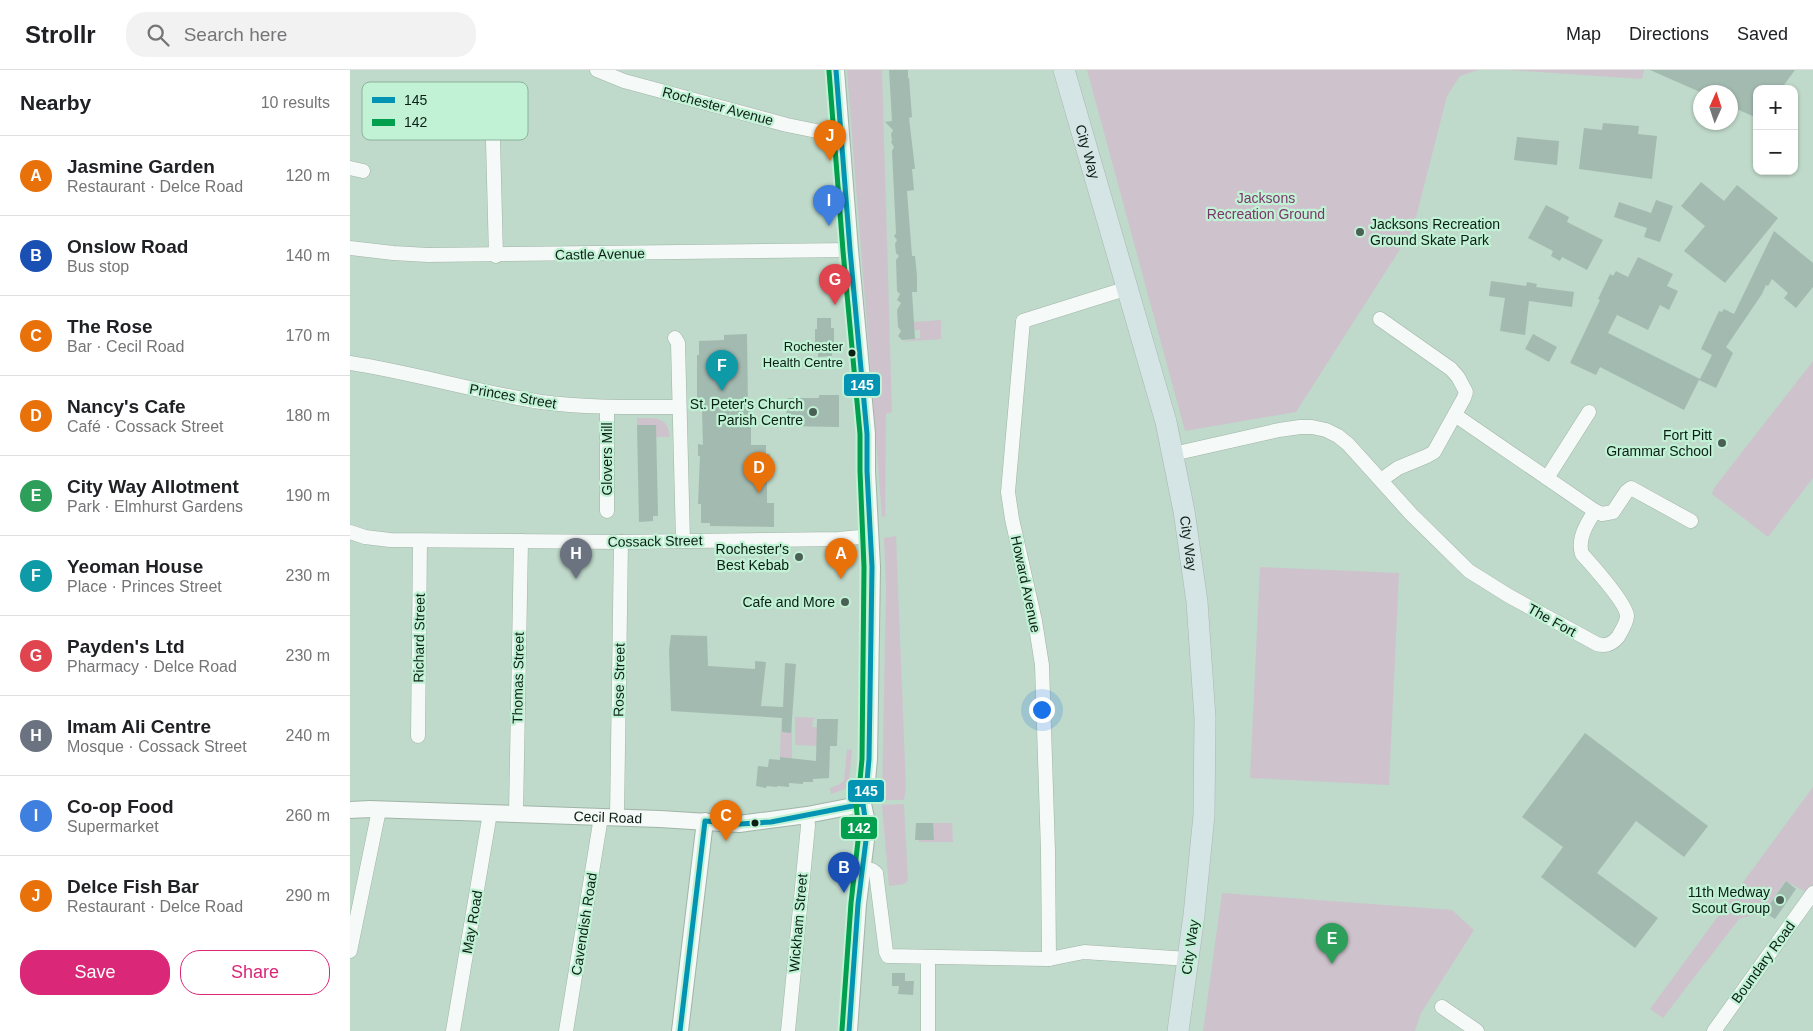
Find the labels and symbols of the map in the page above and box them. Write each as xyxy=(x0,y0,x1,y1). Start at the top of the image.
legend xyxy=(362,82,528,140)
street label: Rochester Avenue xyxy=(661,83,775,129)
north arrow xyxy=(1693,85,1738,130)
text: 145 xyxy=(404,92,428,108)
text: 142 xyxy=(404,114,428,130)
pin: J xyxy=(814,120,846,161)
street label: City Way xyxy=(1072,123,1103,181)
pin: I xyxy=(813,185,845,226)
park label: Jacksons Recreation Ground xyxy=(1207,190,1325,222)
place label: Jacksons Recreation Ground Skate Park xyxy=(1370,216,1500,248)
marker: Jacksons Recreation Ground Skate Park xyxy=(1354,226,1366,238)
street label: Castle Avenue xyxy=(555,245,645,263)
pin: G xyxy=(819,264,851,305)
place label: Rochester Health Centre xyxy=(763,339,844,370)
marker: Rochester Health Centre xyxy=(847,348,857,358)
pin: F xyxy=(706,350,738,391)
line badge: 145 xyxy=(843,373,881,397)
text: 145 xyxy=(850,377,874,393)
street label: Princes Street xyxy=(468,380,558,412)
place label: St. Peter's Church Parish Centre xyxy=(690,396,803,428)
marker: St. Peter's Church Parish Centre xyxy=(807,406,819,418)
street label: Glovers Mill xyxy=(599,422,615,496)
place label: Fort Pitt Grammar School xyxy=(1606,427,1712,459)
marker: Fort Pitt Grammar School xyxy=(1716,437,1728,449)
pin: D xyxy=(743,452,775,493)
street label: City Way xyxy=(1177,515,1200,572)
street label: Cossack Street xyxy=(607,532,703,550)
street label: Howard Avenue xyxy=(1008,534,1044,634)
pin: H xyxy=(560,538,592,579)
pin: A xyxy=(825,538,857,579)
place label: Rochester's Best Kebab xyxy=(716,541,789,573)
marker: Rochester's Best Kebab xyxy=(793,551,805,563)
street label: Richard Street xyxy=(410,593,428,683)
place label: Cafe and More xyxy=(742,594,835,610)
marker: Cafe and More xyxy=(839,596,851,608)
street label: The Fort xyxy=(1525,600,1579,640)
street label: Thomas Street xyxy=(509,632,527,724)
street label: Rose Street xyxy=(610,643,628,717)
your location xyxy=(1029,697,1055,723)
line badge: 145 xyxy=(847,779,885,803)
text: 145 xyxy=(854,783,878,799)
pin: C xyxy=(710,800,742,841)
street label: Cecil Road xyxy=(573,808,642,826)
line badge: 142 xyxy=(840,816,878,840)
unlabelled marker xyxy=(750,818,760,828)
text: 142 xyxy=(847,820,871,836)
pin: B xyxy=(828,852,860,893)
street label: Cavendish Road xyxy=(568,872,600,976)
street label: Wickham Street xyxy=(786,873,810,973)
place label: 11th Medway Scout Group xyxy=(1688,884,1770,916)
street label: May Road xyxy=(459,889,485,955)
marker: 11th Medway Scout Group xyxy=(1774,894,1786,906)
street label: City Way xyxy=(1178,918,1202,976)
street label: Boundary Road xyxy=(1728,918,1798,1006)
pin: E xyxy=(1316,923,1348,964)

